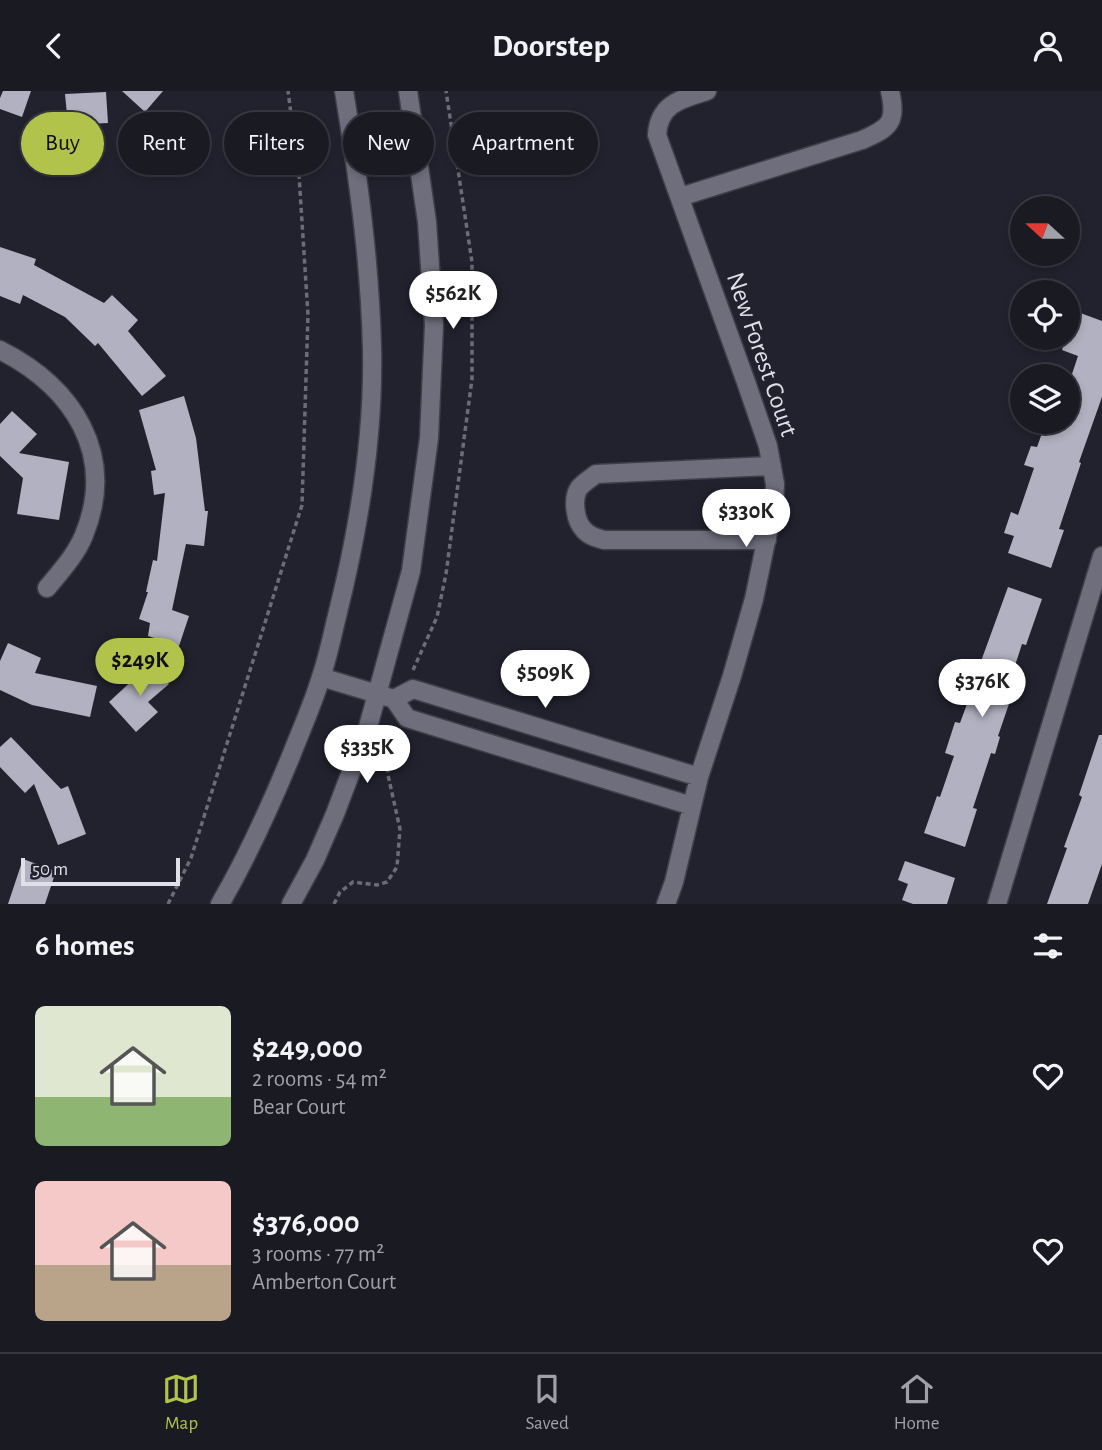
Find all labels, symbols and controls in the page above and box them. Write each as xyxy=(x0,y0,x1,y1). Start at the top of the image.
icon: back xyxy=(35,27,73,65)
icon: person xyxy=(1029,27,1067,65)
text: Doorstep xyxy=(492,30,610,62)
chip: Buy xyxy=(21,112,104,175)
chip: Rent xyxy=(118,112,210,175)
chip: Filters xyxy=(224,112,329,175)
chip: New xyxy=(343,112,434,175)
chip: Apartment xyxy=(448,112,598,175)
north arrow xyxy=(1010,196,1080,266)
map controls xyxy=(1010,196,1080,434)
street label: New Forest Court xyxy=(722,269,802,440)
pin: $562K xyxy=(404,271,502,331)
button: locate xyxy=(1010,280,1080,350)
text: $562K xyxy=(425,282,481,305)
button: layers xyxy=(1010,364,1080,434)
pin: $330K xyxy=(697,489,795,549)
text: $330K xyxy=(718,500,774,523)
pin: $249K xyxy=(91,639,189,698)
text: $249K xyxy=(111,649,169,672)
pin: $509K xyxy=(496,651,594,710)
pin: $376K xyxy=(933,659,1031,719)
text: $509K xyxy=(517,661,573,684)
text: $376K xyxy=(955,670,1009,693)
pin: $335K xyxy=(318,725,416,785)
text: $335K xyxy=(340,736,394,759)
scale bar xyxy=(21,855,180,887)
text: 50 m xyxy=(32,860,68,879)
icon: filters xyxy=(1029,927,1067,965)
text: 6 homes xyxy=(35,931,135,961)
text: $249,000 xyxy=(252,1033,363,1063)
icon: home xyxy=(91,1034,175,1118)
icon: heart xyxy=(1029,1057,1067,1095)
text: 2 rooms · 54 m² xyxy=(252,1068,387,1091)
text: Bear Court xyxy=(252,1096,345,1119)
text: $376,000 xyxy=(252,1208,360,1238)
icon: home xyxy=(91,1209,175,1293)
icon: heart xyxy=(1029,1232,1067,1270)
text: 3 rooms · 77 m² xyxy=(252,1243,384,1266)
text: Amberton Court xyxy=(252,1271,396,1294)
tab: Map xyxy=(162,1370,200,1435)
tab: Saved xyxy=(525,1370,569,1435)
tab: Home xyxy=(894,1370,940,1435)

